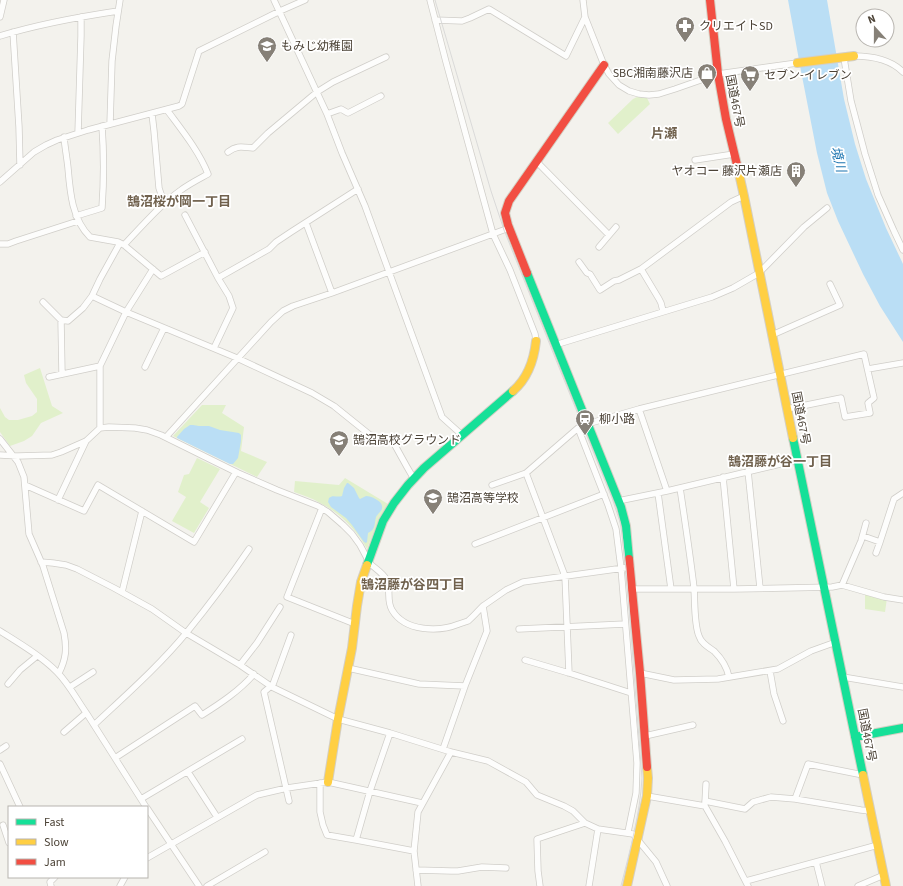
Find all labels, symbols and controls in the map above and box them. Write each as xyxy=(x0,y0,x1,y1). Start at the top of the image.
north arrow xyxy=(855,8,895,48)
text: N xyxy=(865,11,878,27)
pharmacy icon: クリエイトSD xyxy=(674,15,696,43)
place label: クリエイトSD xyxy=(699,18,773,35)
school or university icon: もみじ幼稚園 xyxy=(256,35,278,63)
place label: もみじ幼稚園 xyxy=(281,38,353,55)
shop icon: SBC湘南藤沢店 xyxy=(696,62,718,90)
supermarket icon: セブン-イレブン xyxy=(739,64,761,92)
place label: SBC湘南藤沢店 xyxy=(613,65,693,82)
place label: セブン-イレブン xyxy=(764,67,852,84)
street label: 国道467号 xyxy=(721,73,748,129)
district label: 片瀬 xyxy=(651,125,678,143)
water label: 境川 xyxy=(826,144,850,176)
building icon: ヤオコー 藤沢片瀬店 xyxy=(785,160,807,188)
place label: ヤオコー 藤沢片瀬店 xyxy=(672,163,782,180)
district label: 鵠沼桜が岡一丁目 xyxy=(127,193,231,211)
street label: 国道467号 xyxy=(787,390,814,446)
station icon: 柳小路 xyxy=(574,408,596,436)
place label: 柳小路 xyxy=(599,411,635,428)
school or university icon: 鵠沼高校グラウンド xyxy=(328,429,350,457)
place label: 鵠沼高校グラウンド xyxy=(353,432,461,449)
district label: 鵠沼藤が谷一丁目 xyxy=(728,453,832,471)
school or university icon: 鵠沼高等学校 xyxy=(422,487,444,515)
place label: 鵠沼高等学校 xyxy=(447,490,519,507)
district label: 鵠沼藤が谷四丁目 xyxy=(361,576,465,594)
street label: 国道467号 xyxy=(853,707,880,763)
legend xyxy=(8,806,148,878)
text: Fast xyxy=(44,814,64,831)
text: Slow xyxy=(44,834,69,851)
text: Jam xyxy=(44,854,66,871)

